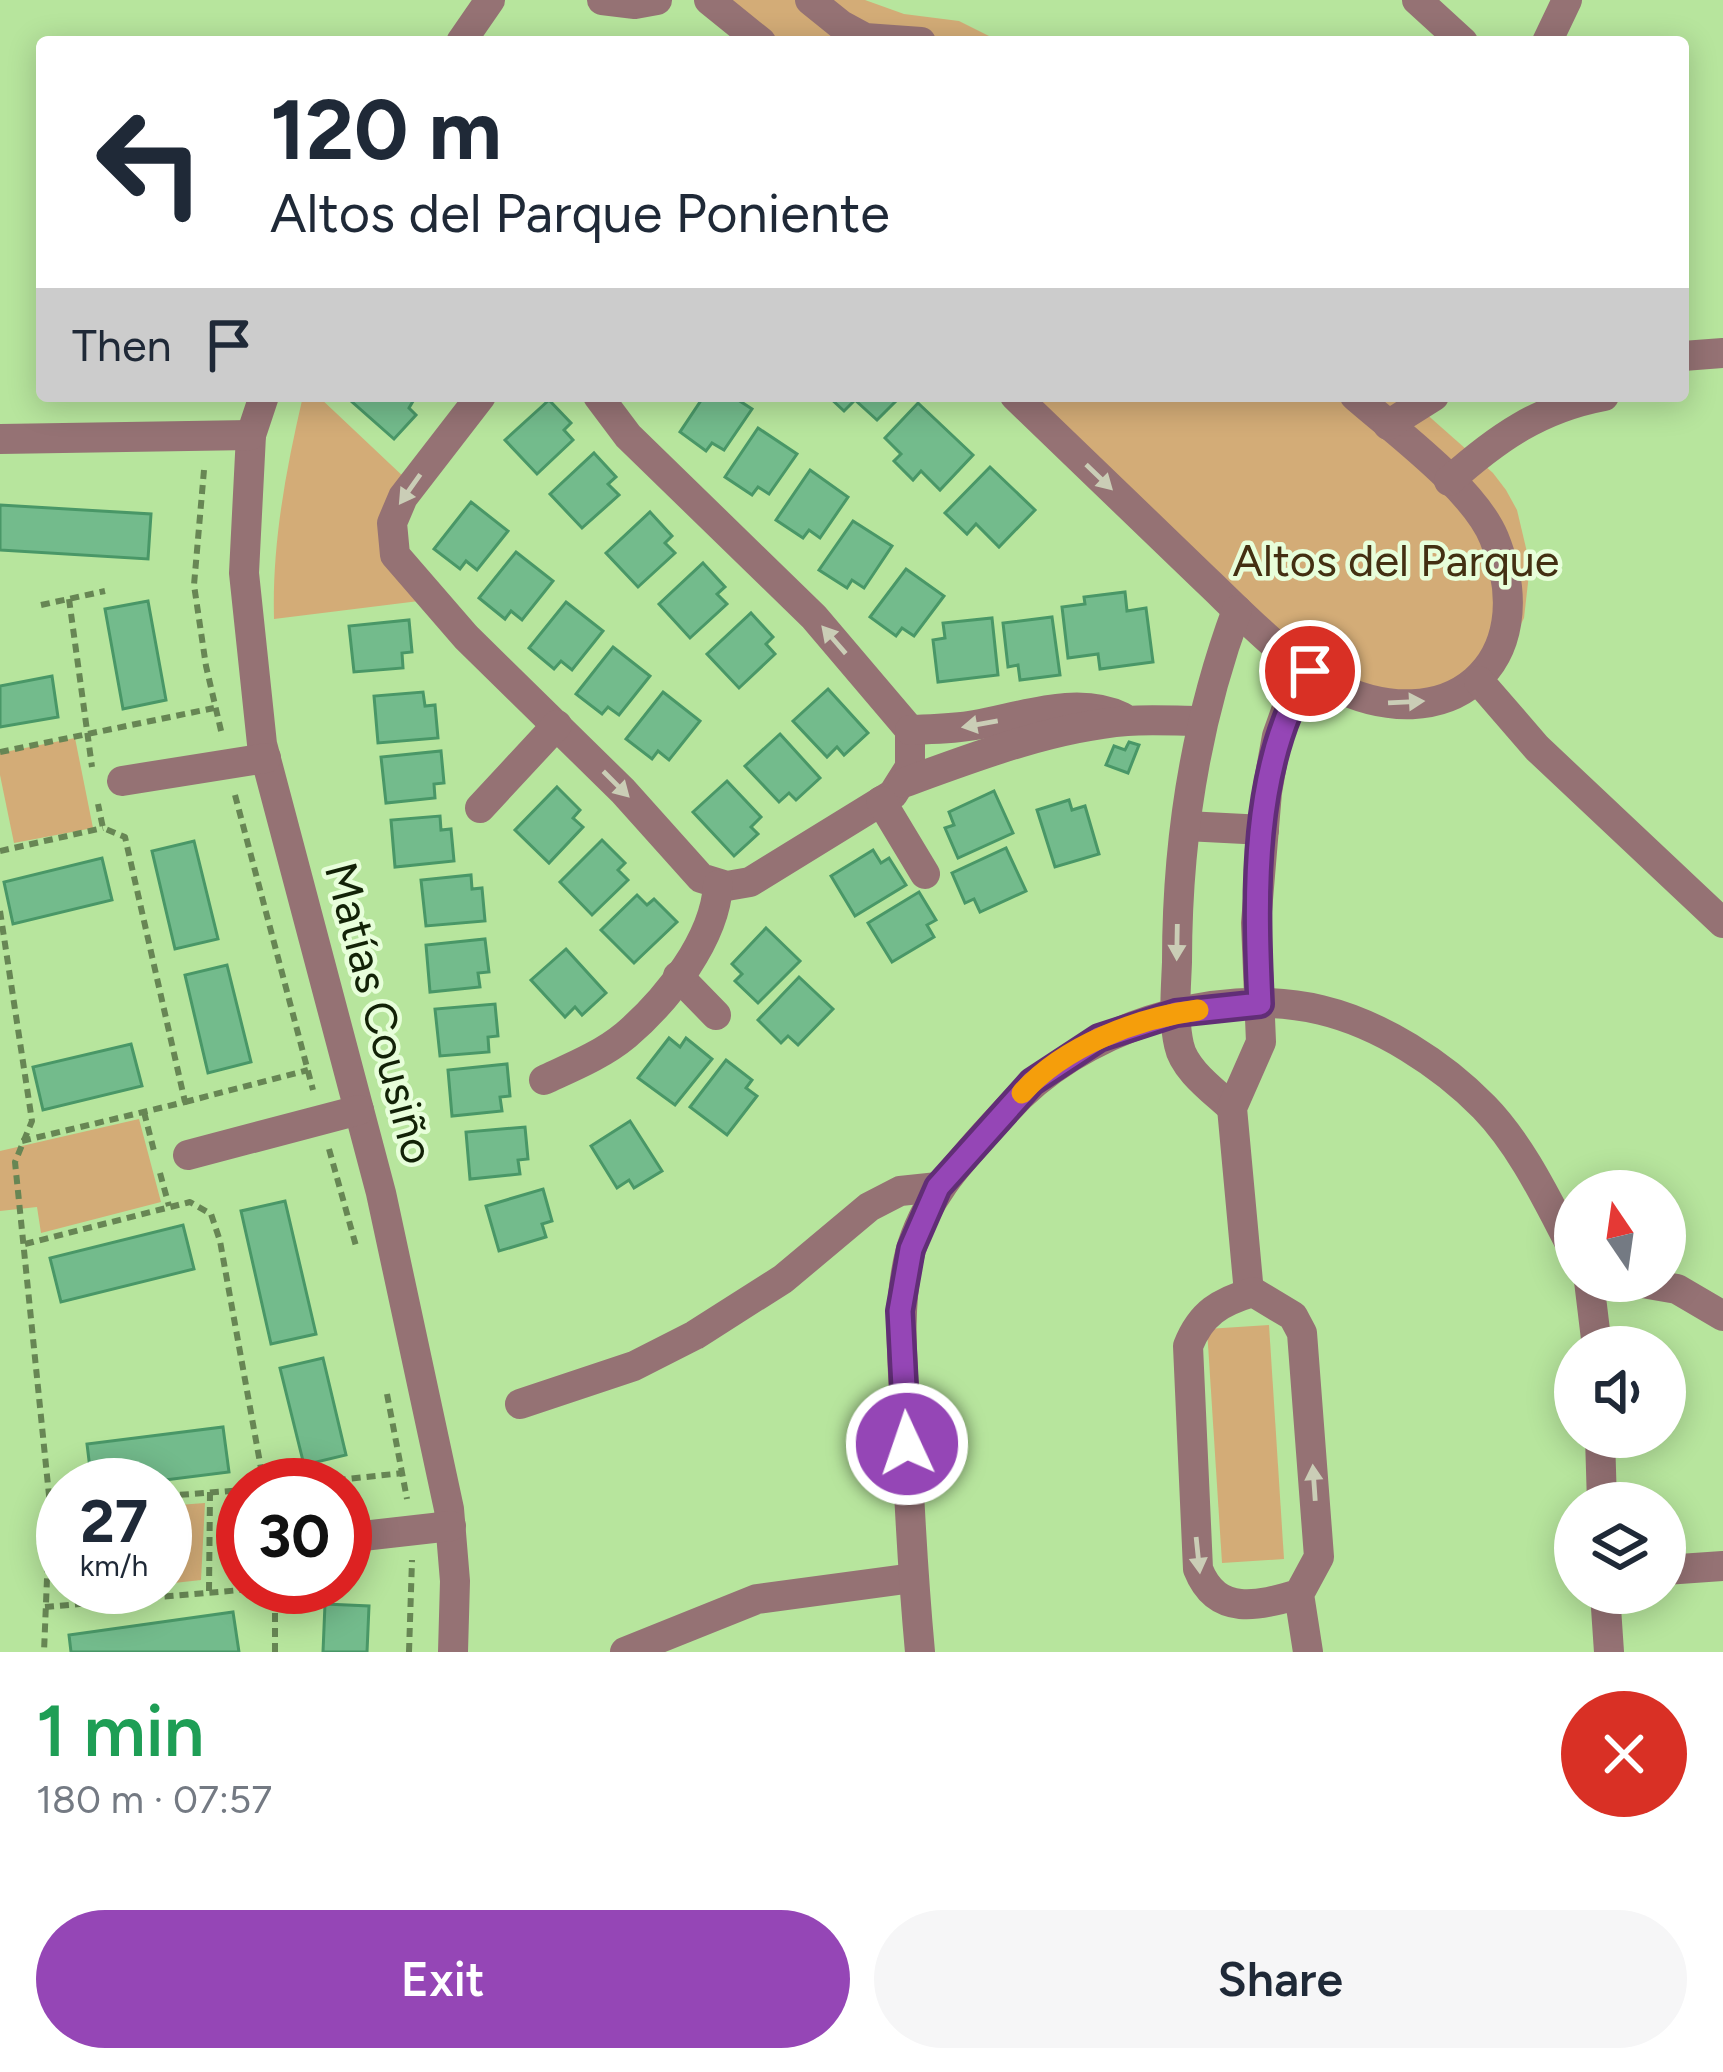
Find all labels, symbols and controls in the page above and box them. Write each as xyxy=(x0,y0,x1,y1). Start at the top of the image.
text: 120 m xyxy=(270,79,502,180)
icon: left xyxy=(72,84,228,240)
text: Altos del Parque Poniente xyxy=(270,181,890,246)
icon: arrive xyxy=(196,312,262,378)
text: Then xyxy=(72,318,172,372)
one-way arrow xyxy=(1084,463,1113,491)
one-way arrow xyxy=(399,473,422,506)
park label: Altos del Parque xyxy=(1233,533,1559,587)
pin xyxy=(1259,620,1361,722)
one-way arrow xyxy=(822,625,848,655)
icon: arrive xyxy=(1277,638,1343,704)
one-way arrow xyxy=(1388,692,1426,711)
one-way arrow xyxy=(960,715,998,734)
one-way arrow xyxy=(602,770,630,798)
street label: Matías Cousiño xyxy=(314,856,446,1170)
one-way arrow xyxy=(1167,924,1187,962)
north arrow xyxy=(1554,1170,1686,1302)
map controls xyxy=(1554,1170,1686,1614)
button: sound xyxy=(1554,1326,1686,1458)
position arrow xyxy=(844,1381,970,1507)
speed limit sign: 30 xyxy=(216,1458,372,1614)
one-way arrow xyxy=(1304,1464,1323,1501)
button: layers xyxy=(1554,1482,1686,1614)
text: 27 xyxy=(80,1485,148,1557)
one-way arrow xyxy=(1189,1536,1208,1574)
text: km/h xyxy=(80,1547,148,1584)
text: 1 min xyxy=(36,1688,204,1774)
button: close xyxy=(1561,1691,1687,1817)
text: 180 m · 07:57 xyxy=(36,1776,272,1823)
button: Exit xyxy=(36,1910,850,2048)
button: Share xyxy=(874,1910,1687,2048)

